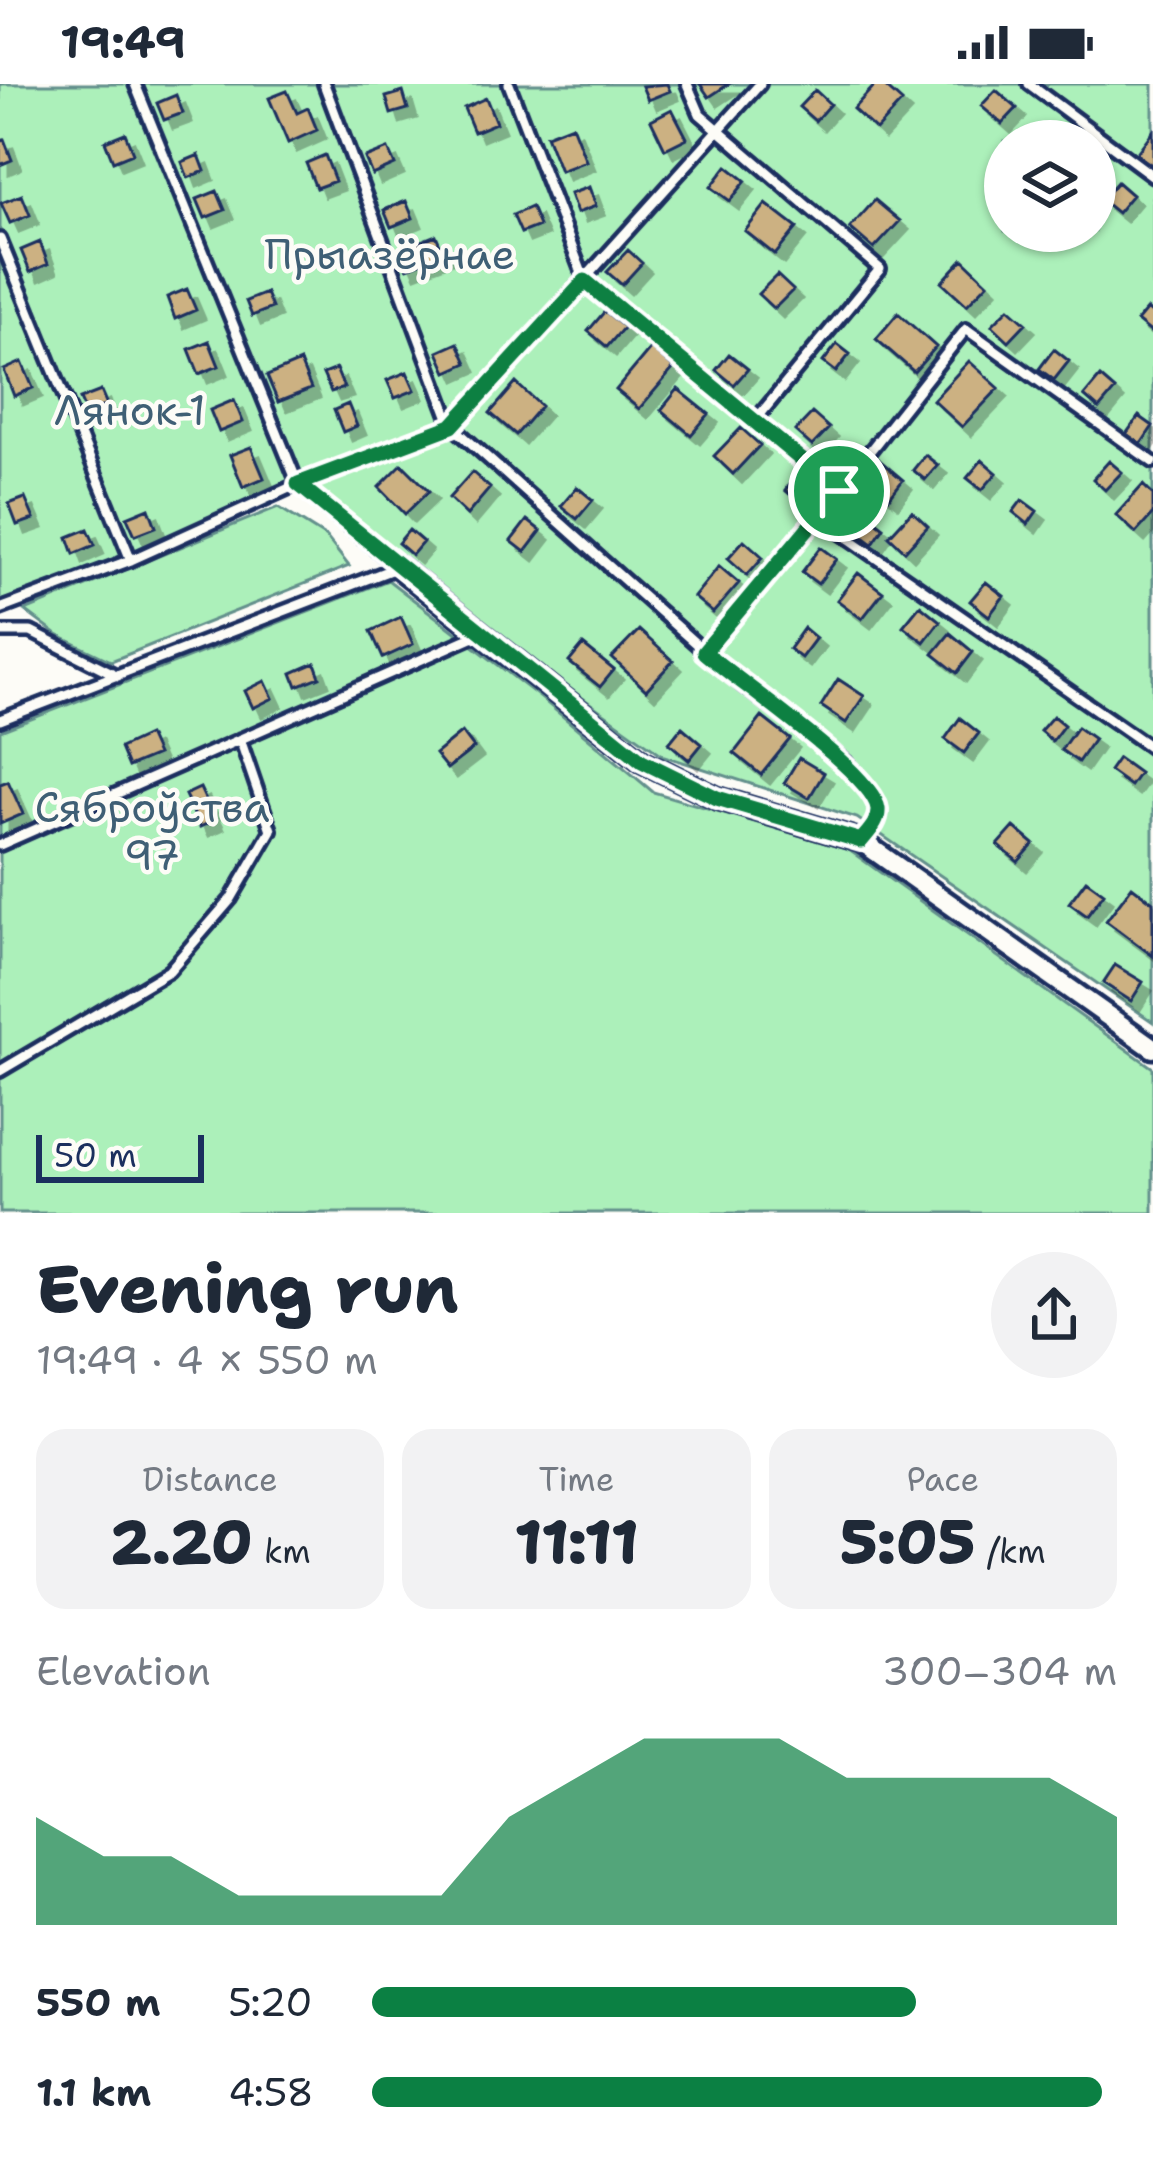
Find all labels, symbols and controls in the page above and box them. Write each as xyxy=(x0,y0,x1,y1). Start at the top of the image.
text: 19:49 xyxy=(60,12,186,72)
map controls xyxy=(984,120,1116,252)
button: layers xyxy=(984,120,1116,252)
park label: Прыазёрнае xyxy=(265,226,515,282)
park label: Лянок-1 xyxy=(54,382,206,438)
pin xyxy=(788,440,890,542)
icon: arrive xyxy=(806,458,872,524)
park label: Сяброўства 97 xyxy=(34,779,270,883)
scale bar xyxy=(36,1129,204,1182)
text: 50 m xyxy=(54,1133,137,1178)
text: Evening run xyxy=(36,1245,459,1333)
button: share xyxy=(991,1252,1117,1378)
text: 19:49 · 4 × 550 m xyxy=(36,1334,378,1386)
text: Distance xyxy=(143,1457,278,1502)
text: Time xyxy=(539,1457,614,1502)
text: Pace xyxy=(907,1457,979,1502)
text: 2.20 xyxy=(110,1502,253,1582)
text: 11:11 xyxy=(514,1502,639,1582)
text: 5:05 xyxy=(840,1502,975,1582)
text: km xyxy=(253,1529,311,1574)
text: /km xyxy=(975,1529,1046,1574)
text: Elevation xyxy=(36,1645,211,1697)
text: 300–304 m xyxy=(882,1645,1117,1697)
text: 550 m xyxy=(36,1976,161,2028)
text: 5:20 xyxy=(228,1976,312,2028)
text: 1.1 km xyxy=(36,2066,151,2118)
text: 4:58 xyxy=(228,2066,314,2118)

